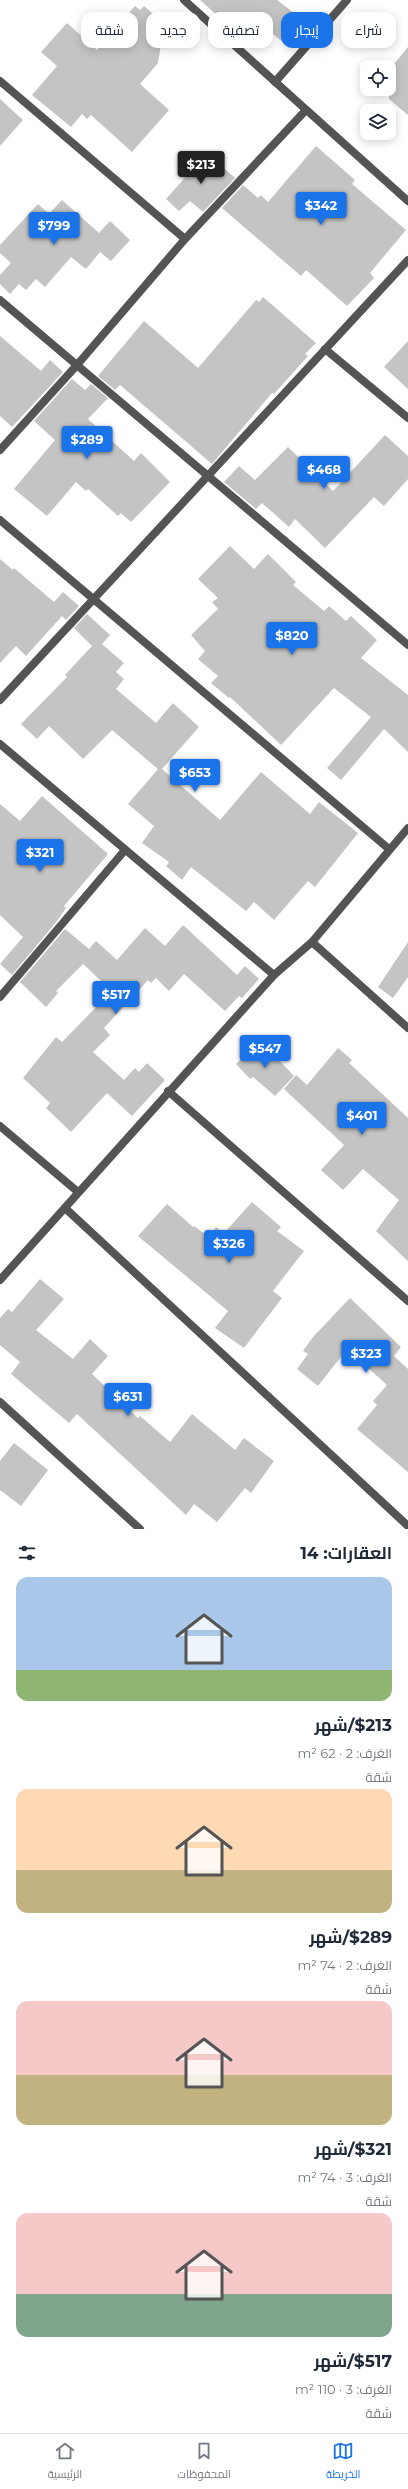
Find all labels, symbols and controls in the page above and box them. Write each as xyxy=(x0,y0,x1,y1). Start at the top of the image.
chip: شقة xyxy=(81,12,138,48)
chip: جديد xyxy=(146,12,200,48)
chip: تصفية xyxy=(208,12,273,48)
chip: إيجار xyxy=(281,12,333,48)
chip: شراء xyxy=(341,12,396,48)
map controls xyxy=(360,60,396,140)
button: locate xyxy=(360,60,396,96)
button: layers xyxy=(360,104,396,140)
pin: $213 xyxy=(177,151,225,185)
text: $213 xyxy=(187,156,215,172)
pin: $342 xyxy=(297,192,345,226)
text: $342 xyxy=(305,197,337,213)
pin: $799 xyxy=(30,212,78,246)
text: $799 xyxy=(38,217,70,233)
pin: $289 xyxy=(63,426,111,460)
text: $289 xyxy=(71,431,103,447)
pin: $468 xyxy=(300,456,348,490)
text: $468 xyxy=(307,461,341,477)
pin: $820 xyxy=(268,622,316,656)
text: $820 xyxy=(275,627,309,643)
pin: $653 xyxy=(171,759,219,793)
text: $653 xyxy=(179,764,211,780)
pin: $321 xyxy=(16,839,64,873)
text: $321 xyxy=(26,844,54,860)
pin: $517 xyxy=(92,981,140,1015)
text: $517 xyxy=(101,986,131,1002)
pin: $547 xyxy=(241,1035,289,1069)
text: $547 xyxy=(249,1040,281,1056)
pin: $401 xyxy=(338,1102,386,1136)
text: $401 xyxy=(346,1107,378,1123)
pin: $326 xyxy=(205,1230,253,1264)
text: $326 xyxy=(213,1235,245,1251)
pin: $323 xyxy=(342,1340,390,1374)
text: $323 xyxy=(350,1345,382,1361)
pin: $631 xyxy=(104,1383,152,1417)
text: $631 xyxy=(113,1388,143,1404)
icon: filters xyxy=(16,1542,38,1564)
text: العقارات: 14 xyxy=(300,1543,392,1563)
icon: home xyxy=(168,1603,240,1675)
text: $213/شهر xyxy=(314,1715,392,1735)
text: الغرف: 2 · 62 m² xyxy=(298,1745,392,1761)
text: شقة xyxy=(365,1769,392,1785)
icon: home xyxy=(168,1815,240,1887)
text: $289/شهر xyxy=(309,1927,392,1947)
text: الغرف: 2 · 74 m² xyxy=(297,1957,392,1973)
text: شقة xyxy=(365,1981,392,1997)
icon: home xyxy=(168,2027,240,2099)
text: $321/شهر xyxy=(315,2139,392,2159)
text: الغرف: 3 · 74 m² xyxy=(298,2169,392,2185)
text: شقة xyxy=(365,2193,392,2209)
icon: home xyxy=(168,2239,240,2311)
text: $517/شهر xyxy=(314,2351,392,2371)
text: الغرف: 3 · 110 m² xyxy=(295,2381,392,2397)
text: شقة xyxy=(365,2405,392,2421)
tab: الرئيسية xyxy=(48,2440,82,2484)
tab: المحفوظات xyxy=(177,2440,231,2484)
tab: الخريطة xyxy=(326,2440,360,2484)

